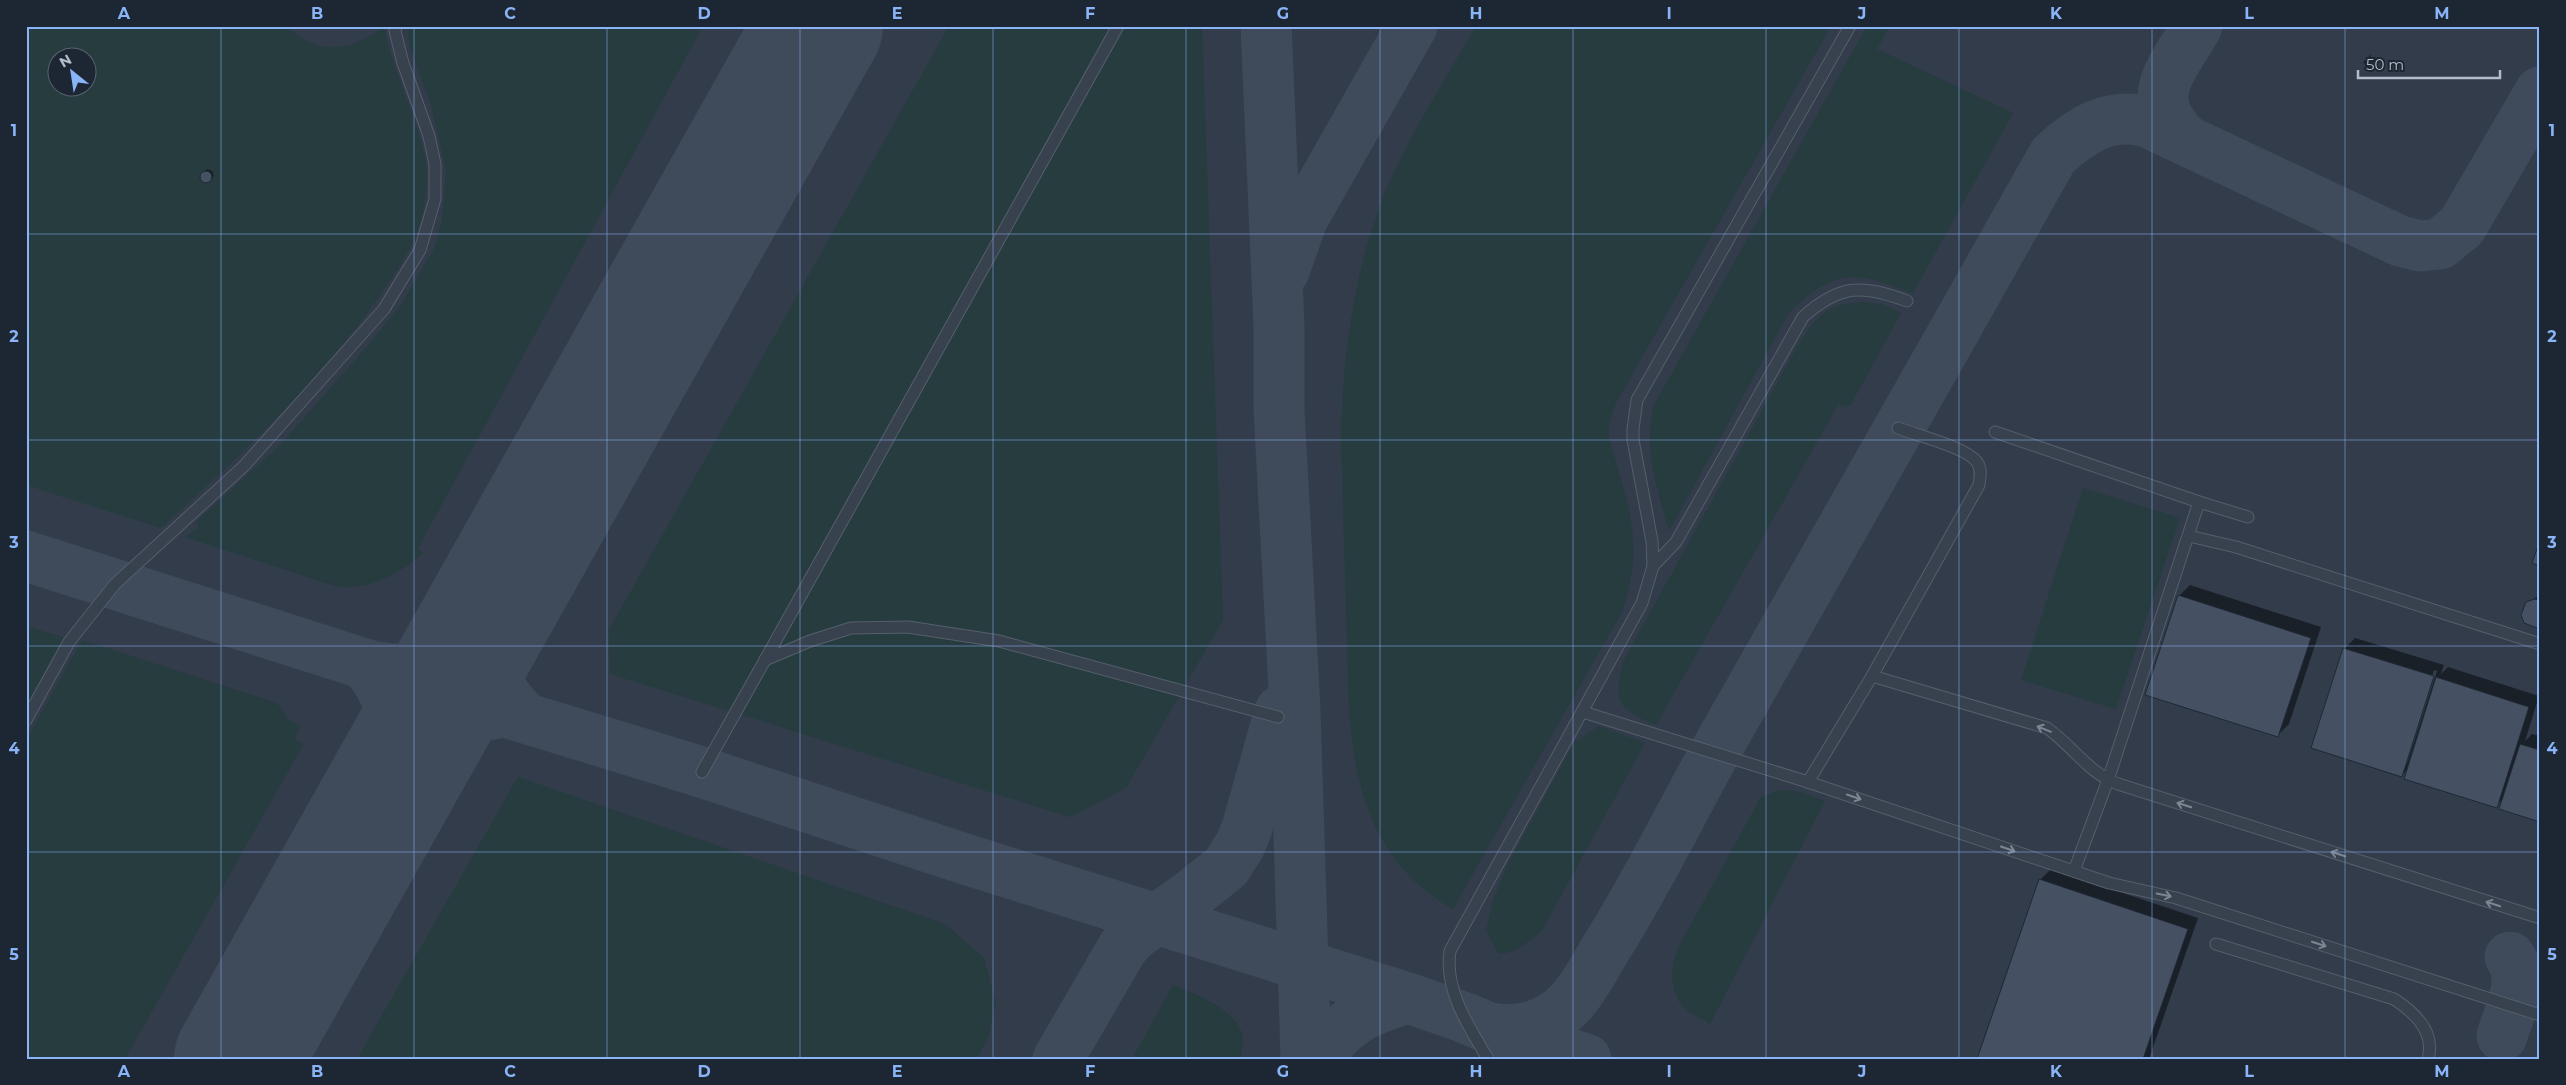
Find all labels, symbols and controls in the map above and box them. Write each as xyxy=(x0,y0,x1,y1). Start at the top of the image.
text: A xyxy=(117,4,131,23)
text: B xyxy=(311,4,323,23)
text: C xyxy=(504,4,516,23)
text: D xyxy=(697,4,711,23)
text: E xyxy=(892,4,902,23)
text: F xyxy=(1085,4,1095,23)
text: G xyxy=(1277,4,1289,23)
text: H xyxy=(1470,4,1482,23)
text: I xyxy=(1666,4,1672,23)
text: J xyxy=(1857,4,1866,23)
text: K xyxy=(2050,4,2063,23)
text: L xyxy=(2244,4,2254,23)
text: M xyxy=(2434,4,2450,23)
north arrow xyxy=(48,48,98,98)
scale bar xyxy=(2358,48,2501,80)
text: N xyxy=(56,50,75,71)
text: 50 m xyxy=(2366,55,2404,74)
text: 1 xyxy=(11,121,17,140)
text: 1 xyxy=(2549,121,2555,140)
text: 2 xyxy=(9,327,19,346)
text: 2 xyxy=(2547,327,2557,346)
text: 3 xyxy=(8,533,19,552)
text: 3 xyxy=(2546,533,2557,552)
one-way arrow xyxy=(2037,723,2052,733)
text: 4 xyxy=(8,739,20,758)
text: 4 xyxy=(2546,739,2558,758)
one-way arrow xyxy=(1846,793,1861,802)
one-way arrow xyxy=(2176,799,2192,809)
one-way arrow xyxy=(2000,845,2015,854)
one-way arrow xyxy=(2331,849,2347,859)
one-way arrow xyxy=(2155,891,2171,900)
one-way arrow xyxy=(2486,898,2502,908)
one-way arrow xyxy=(2310,940,2326,949)
text: 5 xyxy=(9,945,19,964)
text: 5 xyxy=(2547,945,2557,964)
text: A xyxy=(117,1062,131,1081)
text: B xyxy=(311,1062,323,1081)
text: C xyxy=(504,1062,516,1081)
text: D xyxy=(697,1062,711,1081)
text: E xyxy=(892,1062,902,1081)
text: F xyxy=(1085,1062,1095,1081)
text: G xyxy=(1277,1062,1289,1081)
text: H xyxy=(1470,1062,1482,1081)
text: I xyxy=(1666,1062,1672,1081)
text: J xyxy=(1857,1062,1866,1081)
text: K xyxy=(2050,1062,2063,1081)
text: L xyxy=(2244,1062,2254,1081)
text: M xyxy=(2434,1062,2450,1081)

